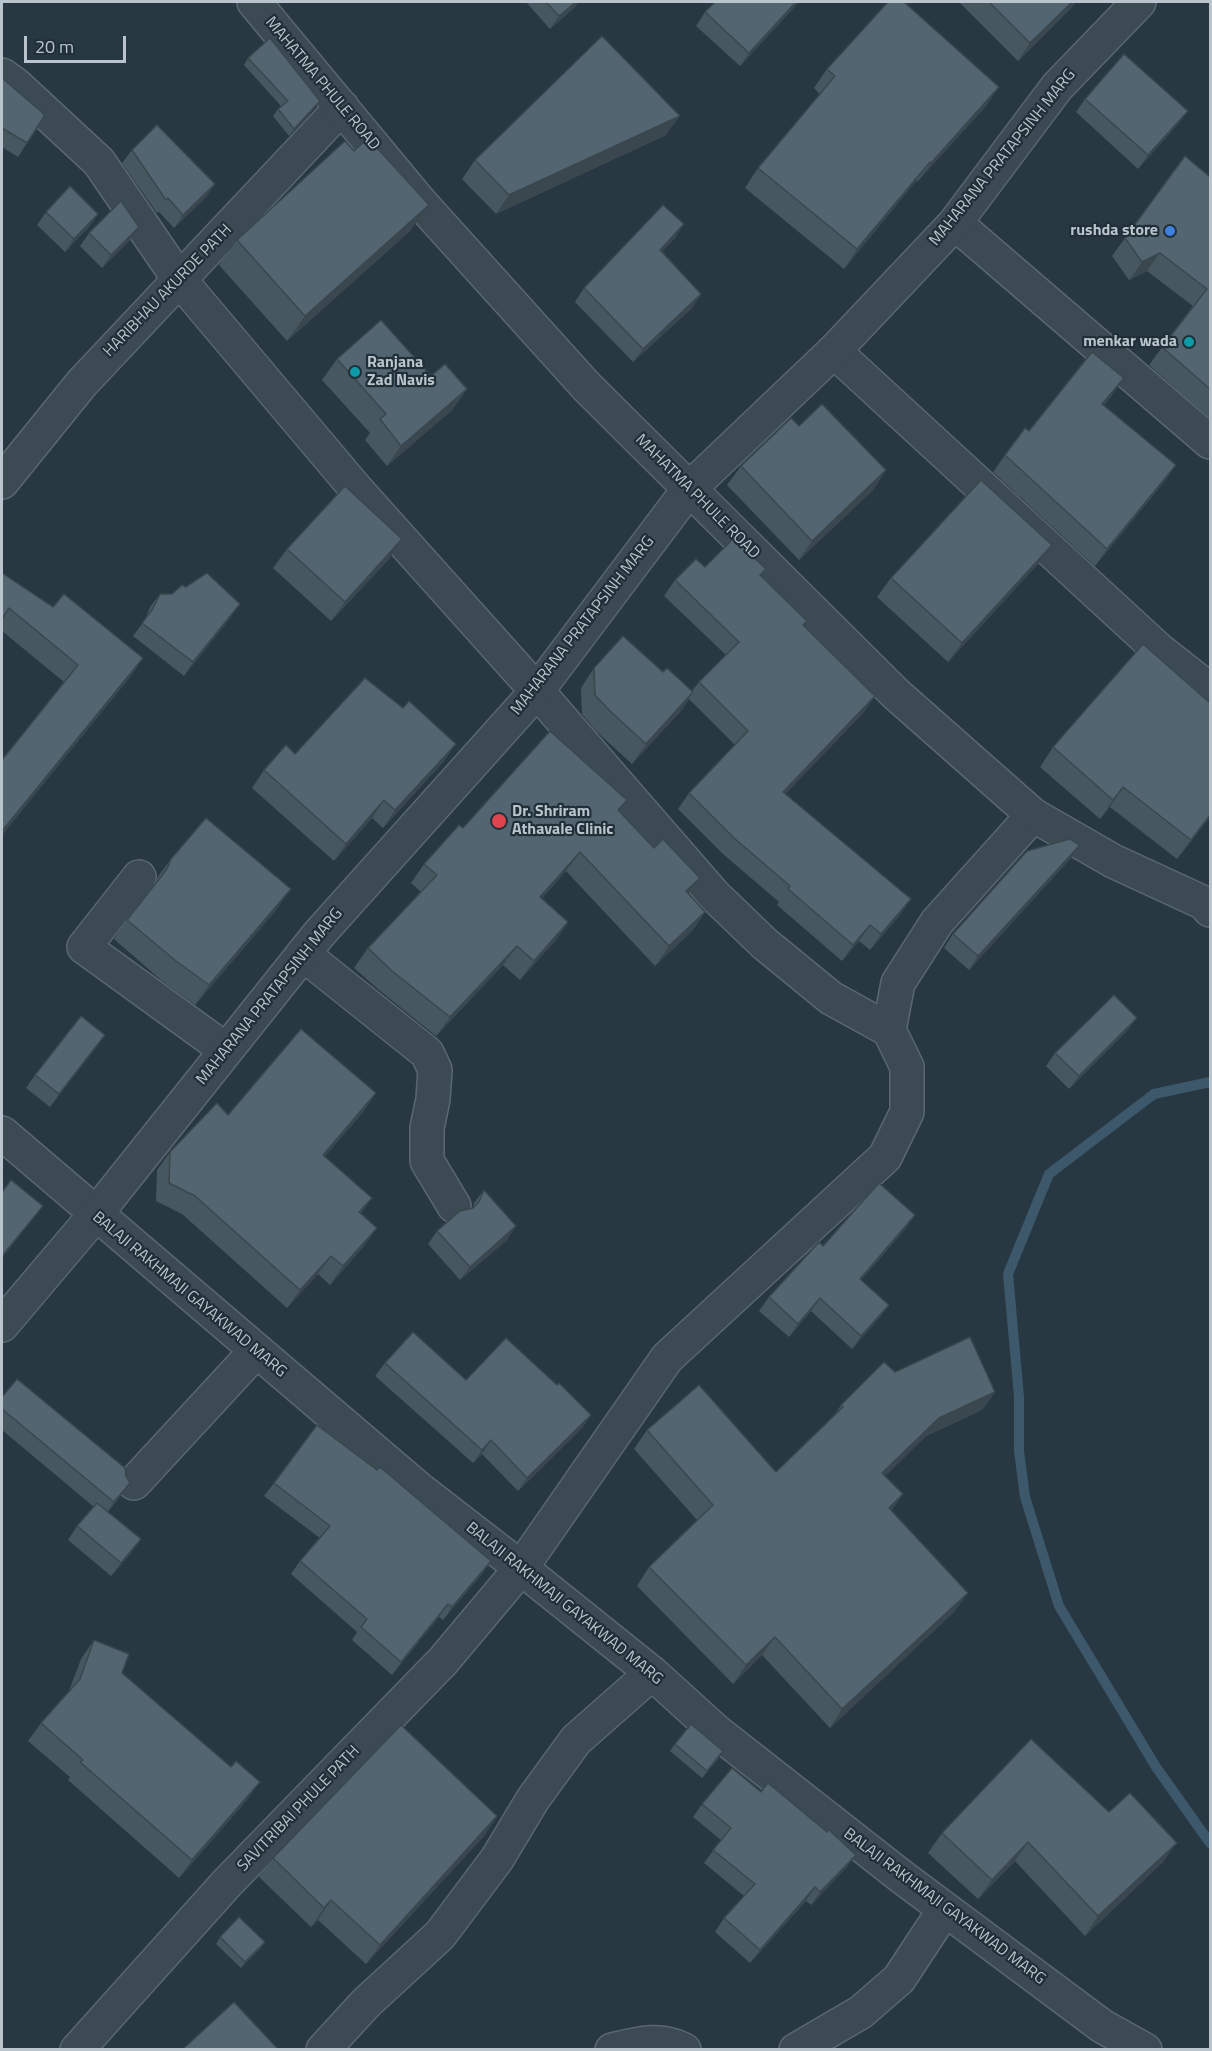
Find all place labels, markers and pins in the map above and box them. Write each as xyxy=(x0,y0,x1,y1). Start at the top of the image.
place label: rushda store xyxy=(1070,221,1158,241)
marker: rushda store xyxy=(1163,224,1177,238)
place label: menkar wada xyxy=(1083,332,1177,352)
marker: menkar wada xyxy=(1182,335,1196,349)
place label: Ranjana Zad Navis xyxy=(367,353,435,391)
marker: Ranjana Zad Navis xyxy=(348,365,362,379)
place label: Dr. Shriram Athavale Clinic xyxy=(512,802,614,840)
marker: Dr. Shriram Athavale Clinic xyxy=(490,812,508,830)

